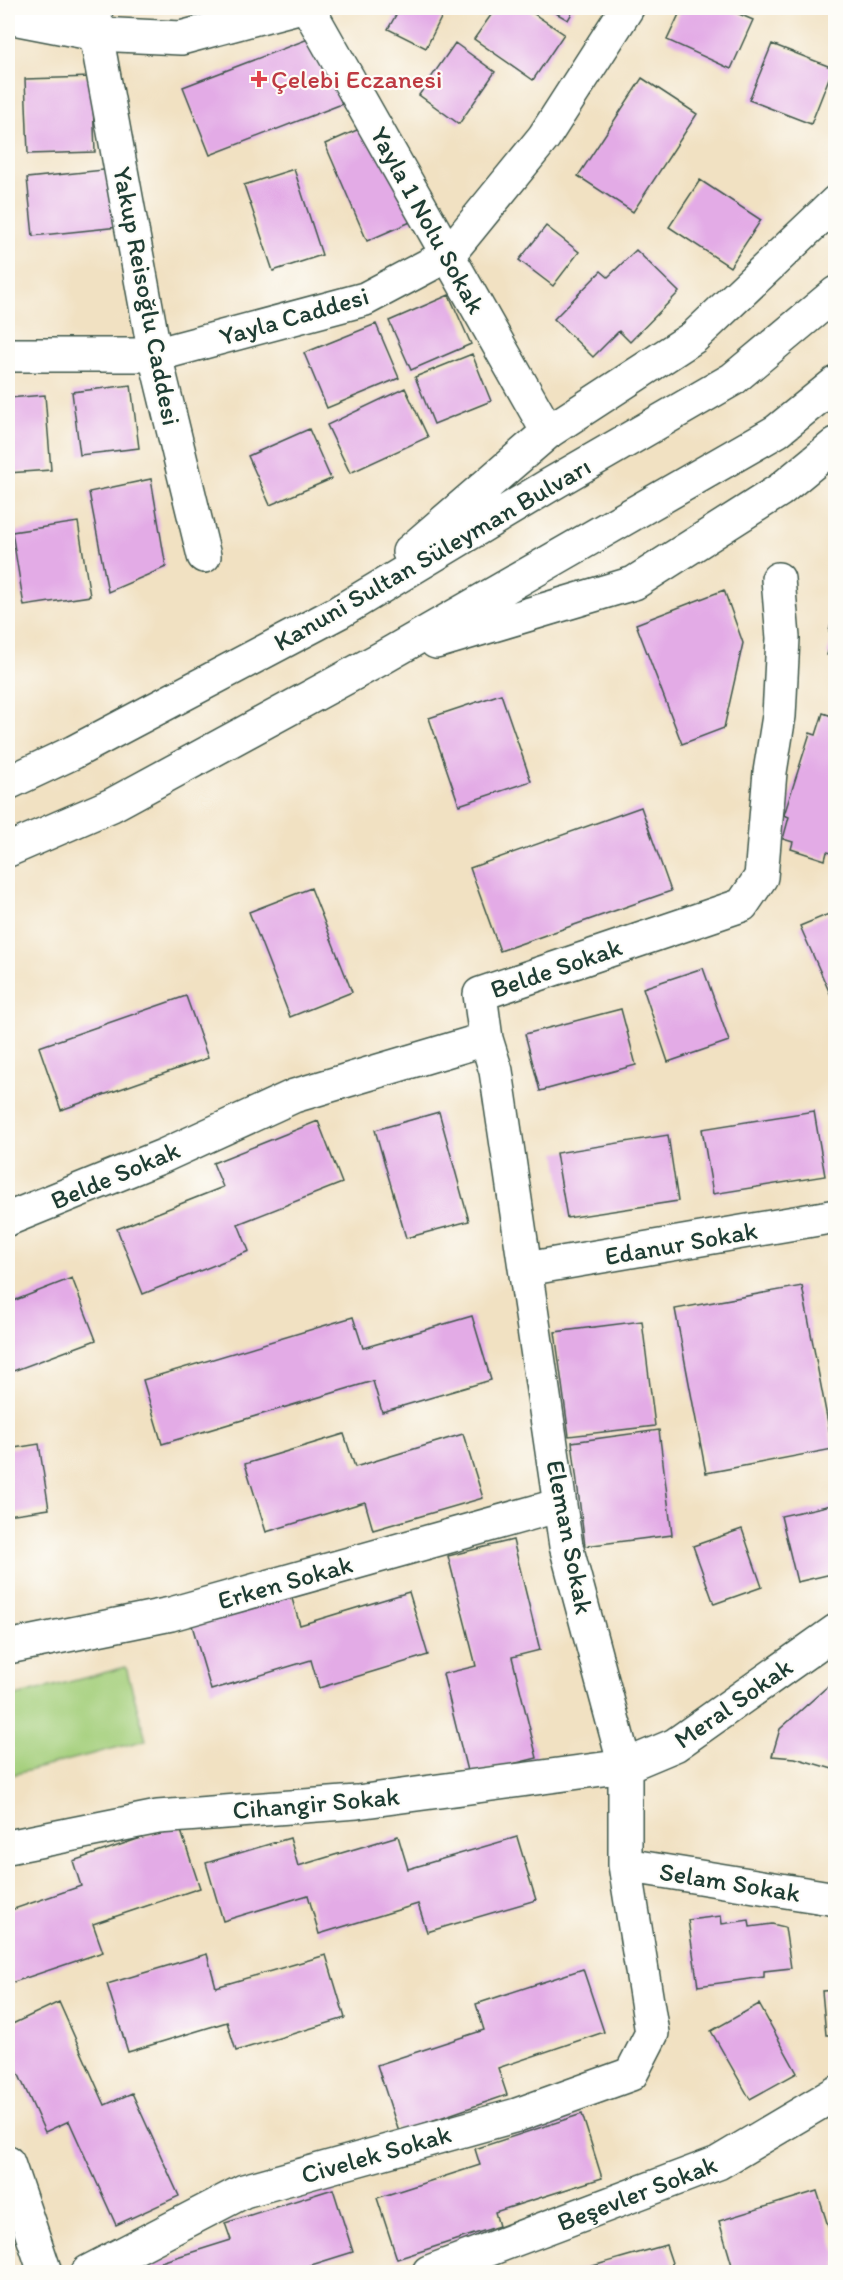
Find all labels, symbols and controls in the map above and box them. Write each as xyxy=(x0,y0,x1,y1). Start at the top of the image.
place label: Çelebi Eczanesi xyxy=(271,63,442,95)
marker: Çelebi Eczanesi xyxy=(252,72,266,86)
street label: Yayla 1 Nolu Sokak xyxy=(363,121,493,320)
street label: Yakup Reisoğlu Caddesi xyxy=(106,164,188,428)
street label: Yayla Caddesi xyxy=(216,279,372,353)
street label: Kanuni Sultan Süleyman Bulvarı xyxy=(268,450,596,658)
street label: Belde Sokak xyxy=(486,930,626,1005)
street label: Belde Sokak xyxy=(46,1133,185,1216)
street label: Edanur Sokak xyxy=(602,1214,760,1272)
street label: Eleman Sokak xyxy=(539,1457,601,1617)
street label: Erken Sokak xyxy=(214,1547,356,1617)
street label: Meral Sokak xyxy=(668,1650,799,1756)
street label: Cihangir Sokak xyxy=(231,1780,401,1826)
street label: Selam Sokak xyxy=(657,1855,803,1909)
street label: Civelek Sokak xyxy=(297,2117,455,2191)
street label: Beşevler Sokak xyxy=(553,2148,721,2238)

